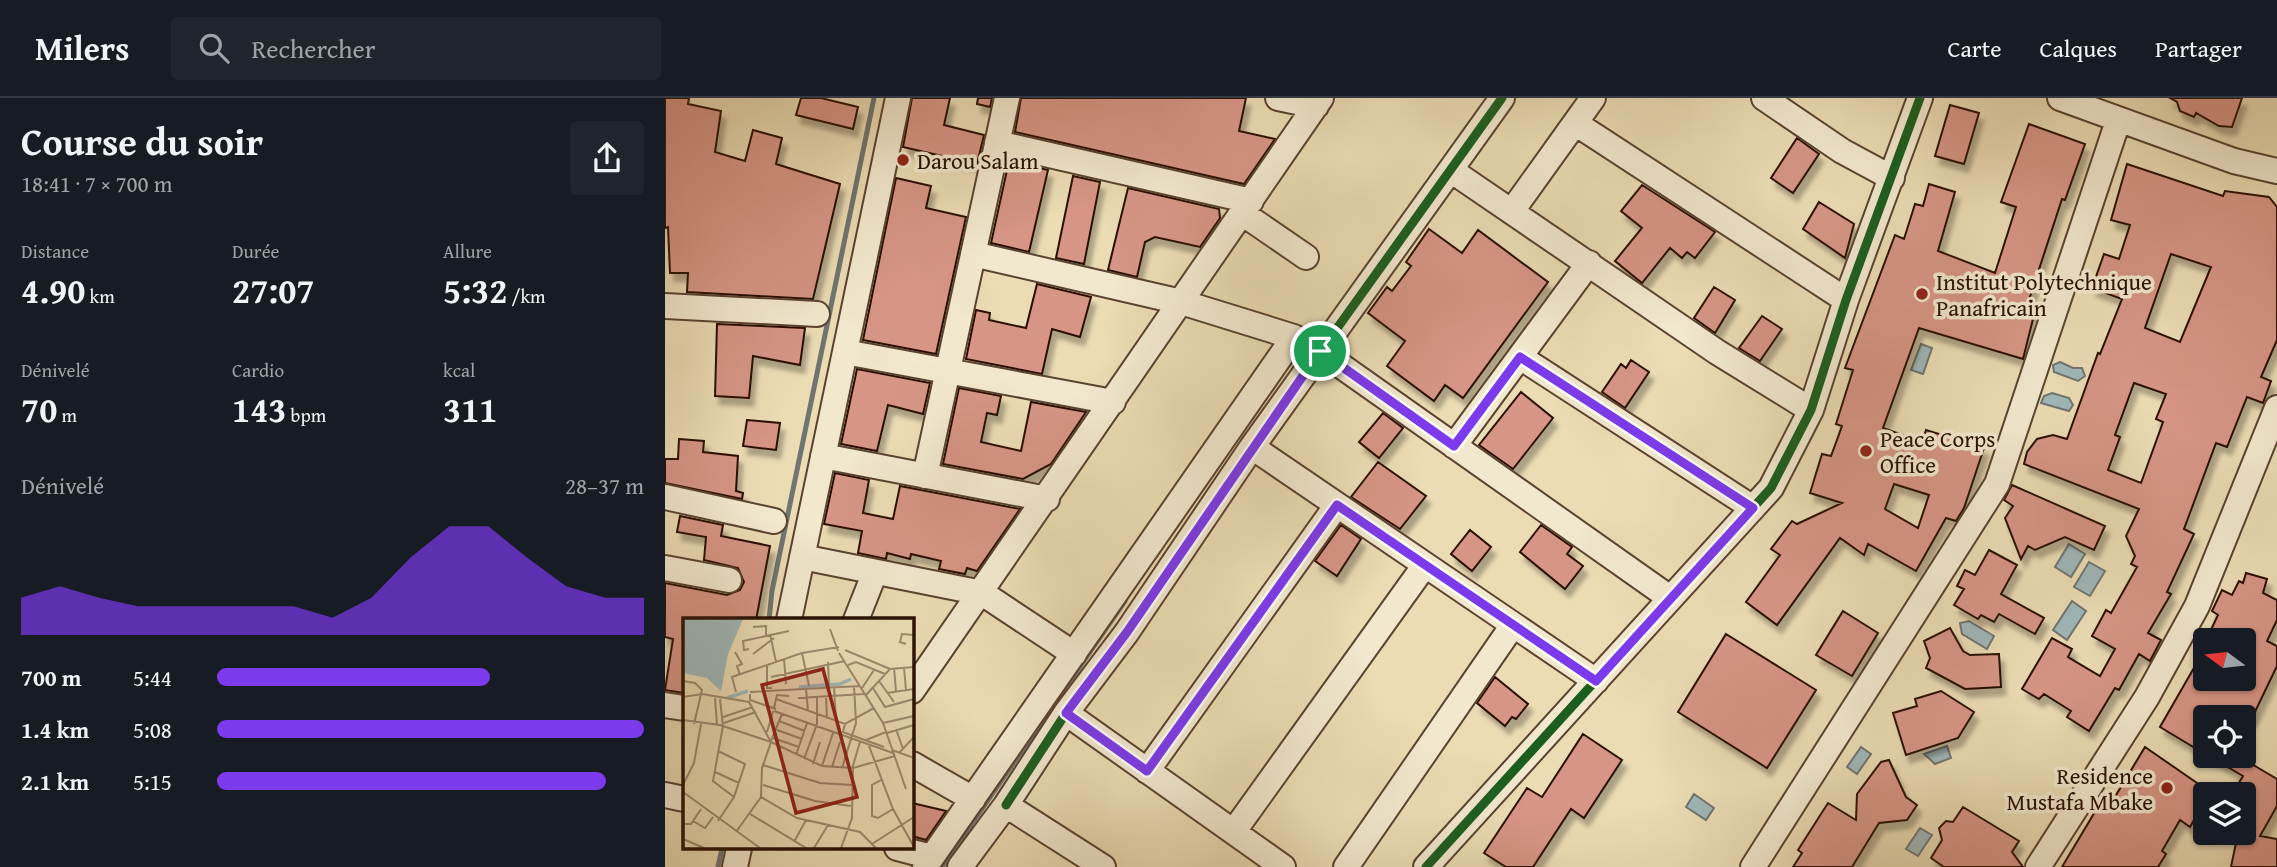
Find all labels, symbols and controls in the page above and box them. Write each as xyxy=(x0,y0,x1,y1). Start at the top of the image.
search box xyxy=(171,17,661,80)
text: Milers xyxy=(35,24,129,72)
icon: search xyxy=(195,29,233,67)
text: Rechercher xyxy=(251,29,375,68)
text: Carte xyxy=(1947,31,2001,66)
text: Calques xyxy=(2039,31,2117,66)
text: Partager xyxy=(2155,31,2242,66)
text: Course du soir xyxy=(21,113,263,169)
button: share xyxy=(570,121,644,195)
place label: Darou Salam xyxy=(917,144,1039,177)
marker: Darou Salam xyxy=(895,152,911,168)
text: 18:41 · 7 × 700 m xyxy=(21,167,173,200)
text: Distance xyxy=(21,237,89,265)
text: Durée xyxy=(232,237,279,265)
text: Allure xyxy=(443,237,492,265)
text: 4.90 xyxy=(21,265,85,316)
text: 27:07 xyxy=(232,265,314,316)
text: 5:32 xyxy=(443,265,507,316)
place label: Institut Polytechnique Panafricain xyxy=(1936,265,2152,324)
text: km xyxy=(85,282,115,310)
text: /km xyxy=(507,282,546,310)
marker: Institut Polytechnique Panafricain xyxy=(1914,286,1930,302)
pin xyxy=(1290,321,1350,381)
icon: arrive xyxy=(1301,332,1339,370)
text: Dénivelé xyxy=(21,356,90,384)
text: Cardio xyxy=(232,356,284,384)
text: kcal xyxy=(443,356,475,384)
text: 70 xyxy=(21,384,57,435)
text: 143 xyxy=(232,384,286,435)
text: 311 xyxy=(443,384,497,435)
text: m xyxy=(57,401,77,429)
text: bpm xyxy=(286,401,326,429)
place label: Peace Corps Office xyxy=(1880,422,1995,481)
marker: Peace Corps Office xyxy=(1858,443,1874,459)
text: Dénivelé xyxy=(21,469,104,502)
text: 28–37 m xyxy=(565,469,644,502)
inset map xyxy=(683,618,913,850)
north arrow xyxy=(2193,628,2256,691)
map controls xyxy=(2193,628,2256,845)
text: 700 m xyxy=(21,661,82,694)
text: 5:44 xyxy=(133,661,172,694)
button: locate xyxy=(2193,705,2256,768)
text: 1.4 km xyxy=(21,713,89,746)
text: 5:08 xyxy=(133,713,172,746)
place label: Residence Mustafa Mbake xyxy=(2007,759,2153,818)
text: 2.1 km xyxy=(21,765,89,798)
text: 5:15 xyxy=(133,765,172,798)
marker: Residence Mustafa Mbake xyxy=(2159,780,2175,796)
button: layers xyxy=(2193,782,2256,845)

